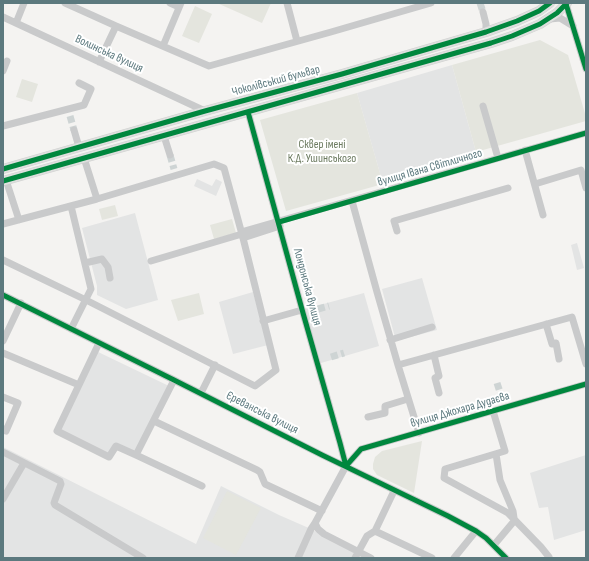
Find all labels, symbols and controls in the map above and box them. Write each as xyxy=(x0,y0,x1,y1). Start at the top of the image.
street label: Волинська вулиця xyxy=(73,32,145,76)
street label: Чоколівський бульвар xyxy=(230,62,322,100)
park label: Сквер імені К.Д. Ушинського xyxy=(288,138,356,166)
street label: вулиця Івана Світличного xyxy=(376,146,484,190)
street label: Лондонська вулиця xyxy=(290,247,324,327)
street label: Єреванська вулиця xyxy=(224,389,300,437)
street label: вулиця Джохара Дудаєва xyxy=(409,389,511,431)

